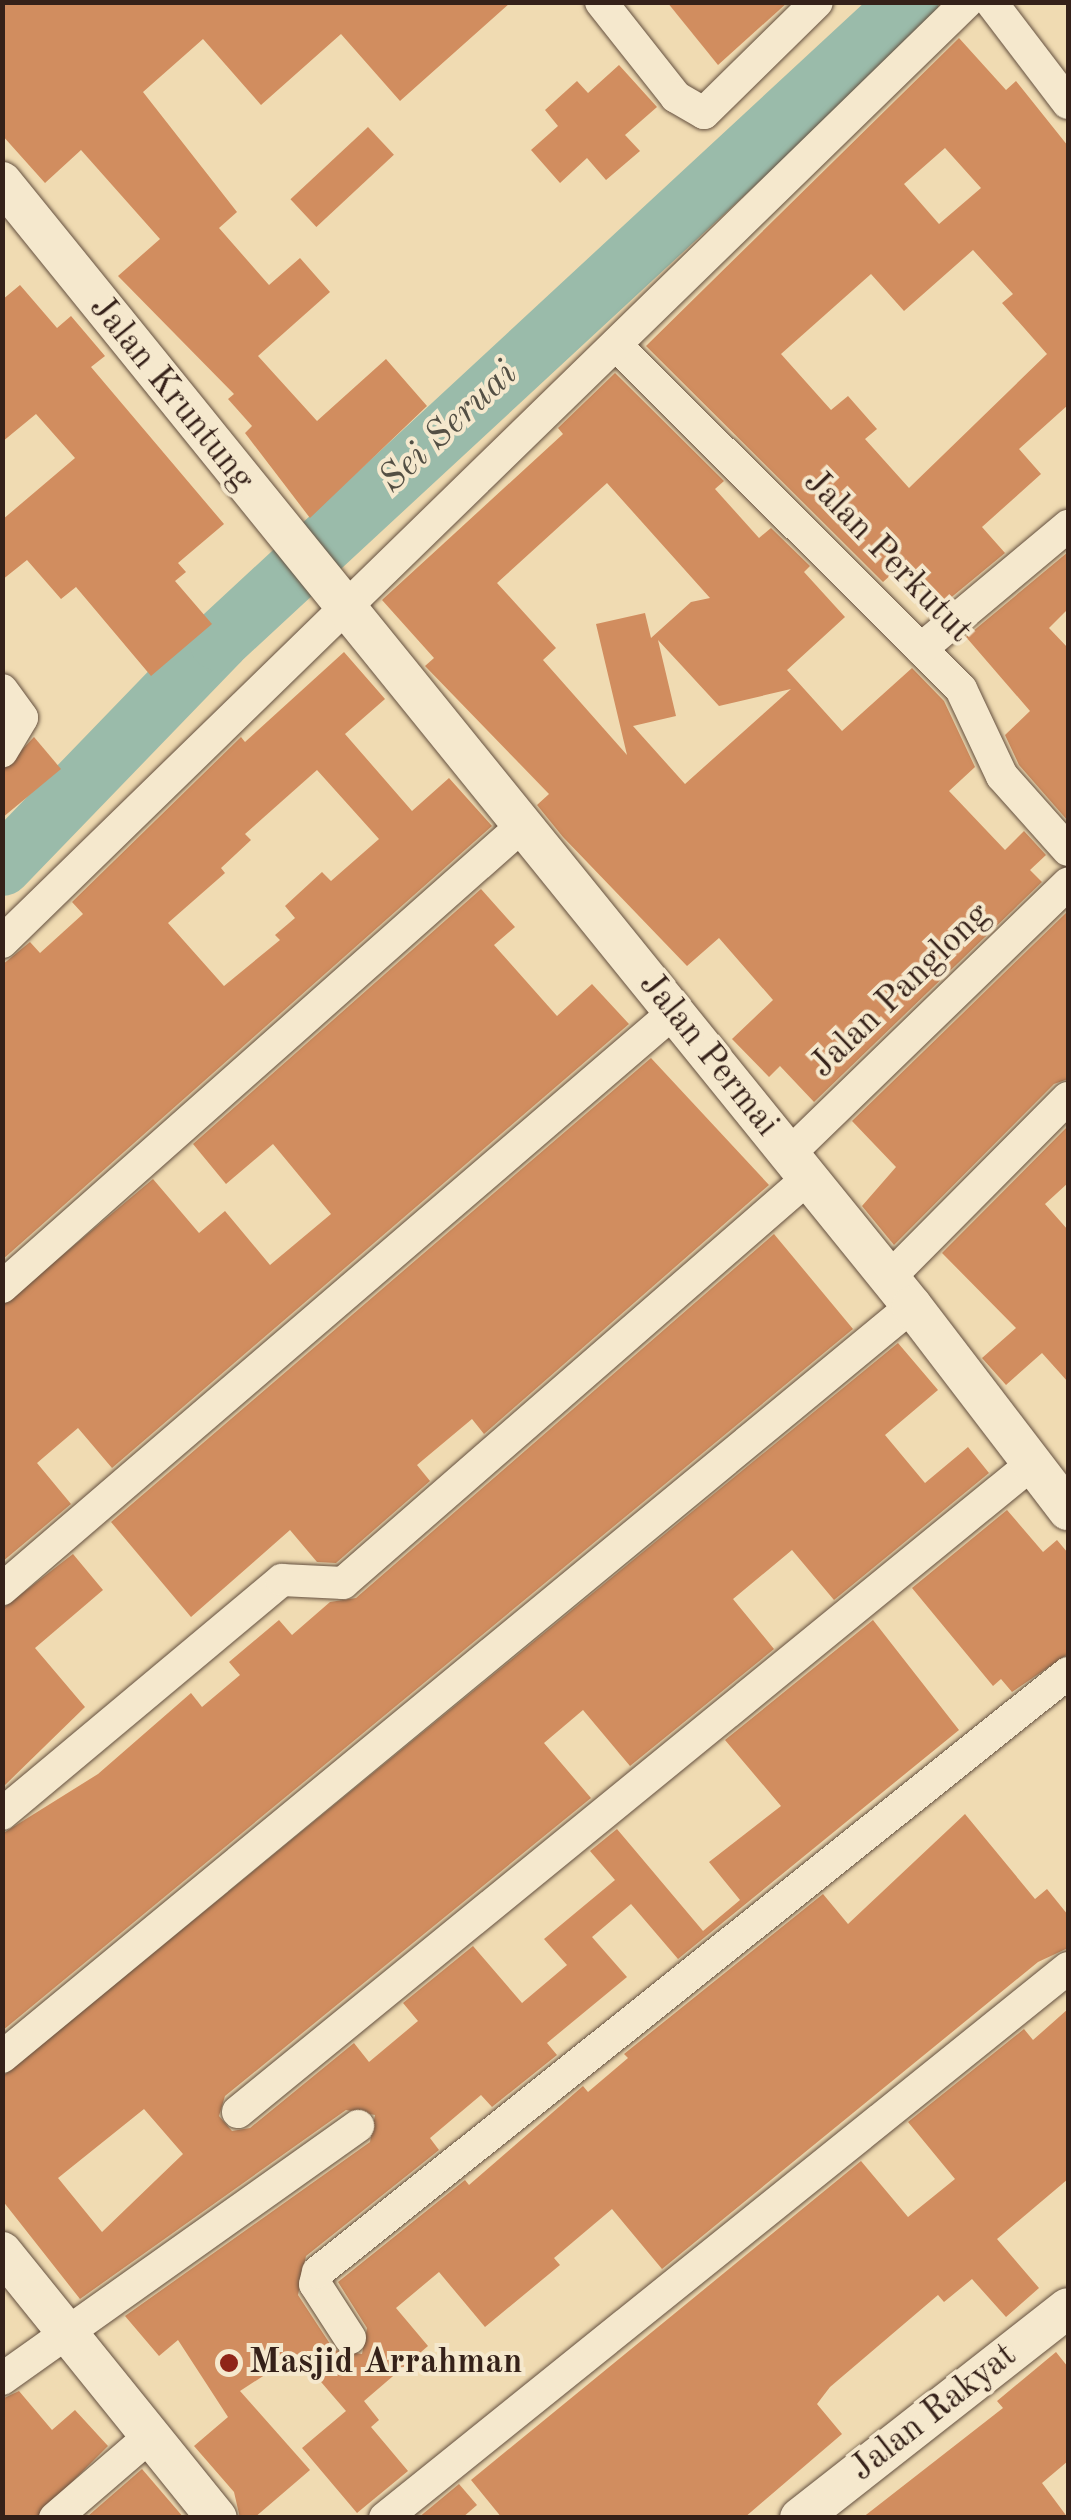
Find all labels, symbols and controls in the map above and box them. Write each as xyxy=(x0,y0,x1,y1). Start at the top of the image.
street label: Jalan Kruntung xyxy=(80,288,262,500)
water label: Sei Seruai xyxy=(370,352,528,504)
street label: Jalan Perkutut xyxy=(794,462,980,652)
street label: Jalan Panglong xyxy=(802,895,1000,1087)
street label: Jalan Permai xyxy=(629,965,787,1145)
street label: Jalan Rakyat xyxy=(843,2335,1025,2491)
place label: Masjid Arrahman xyxy=(249,2342,523,2384)
marker: Masjid Arrahman xyxy=(218,2352,240,2374)

